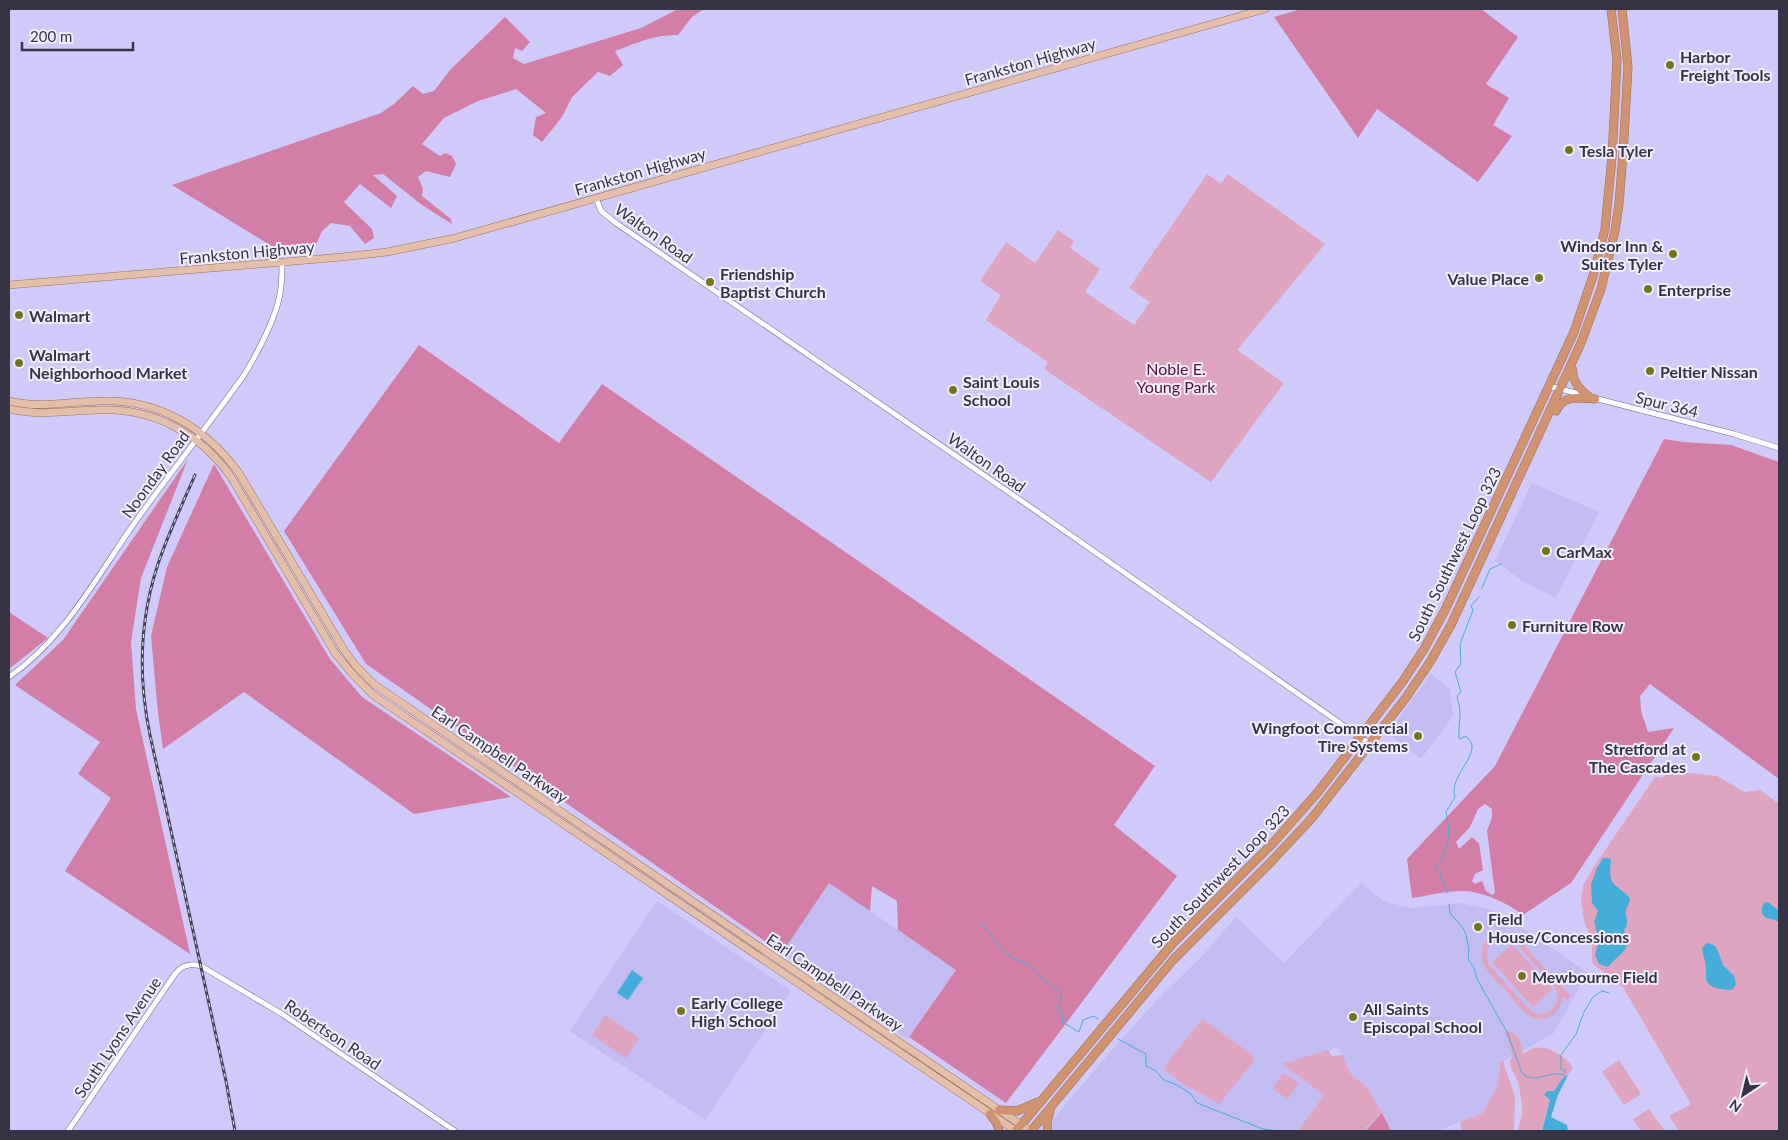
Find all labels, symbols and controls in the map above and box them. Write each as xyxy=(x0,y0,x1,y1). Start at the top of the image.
scale bar xyxy=(22,20,134,52)
text: 200 m xyxy=(30,27,72,45)
street label: Frankston Highway xyxy=(962,33,1098,89)
place label: Harbor Freight Tools xyxy=(1680,47,1771,84)
marker: Harbor Freight Tools xyxy=(1664,59,1676,71)
place label: Tesla Tyler xyxy=(1579,141,1653,160)
street label: Frankston Highway xyxy=(572,143,708,199)
marker: Tesla Tyler xyxy=(1563,144,1575,156)
street label: Walton Road xyxy=(611,199,697,267)
place label: Windsor Inn & Suites Tyler xyxy=(1560,236,1663,273)
street label: Frankston Highway xyxy=(179,237,316,267)
marker: Windsor Inn & Suites Tyler xyxy=(1667,248,1679,260)
place label: Friendship Baptist Church xyxy=(720,264,826,301)
place label: Value Place xyxy=(1446,269,1529,288)
marker: Value Place xyxy=(1533,272,1545,284)
marker: Friendship Baptist Church xyxy=(704,276,716,288)
place label: Enterprise xyxy=(1658,280,1731,299)
marker: Enterprise xyxy=(1642,283,1654,295)
place label: Walmart xyxy=(29,306,90,325)
marker: Walmart xyxy=(13,309,25,321)
place label: Walmart Neighborhood Market xyxy=(29,345,187,382)
marker: Walmart Neighborhood Market xyxy=(13,357,25,369)
park label: Noble E. Young Park xyxy=(1137,359,1216,396)
place label: Peltier Nissan xyxy=(1660,362,1758,381)
marker: Peltier Nissan xyxy=(1644,365,1656,377)
place label: Saint Louis School xyxy=(963,372,1040,409)
marker: Saint Louis School xyxy=(947,384,959,396)
street label: Spur 364 xyxy=(1634,387,1700,421)
street label: Noonday Road xyxy=(117,427,193,521)
street label: Walton Road xyxy=(944,428,1030,496)
street label: South Southwest Loop 323 xyxy=(1404,464,1504,644)
place label: CarMax xyxy=(1556,542,1613,561)
marker: CarMax xyxy=(1540,545,1552,557)
place label: Furniture Row xyxy=(1522,616,1624,635)
marker: Furniture Row xyxy=(1506,619,1518,631)
street label: Earl Campbell Parkway xyxy=(428,701,572,807)
place label: Wingfoot Commercial Tire Systems xyxy=(1252,718,1408,755)
marker: Wingfoot Commercial Tire Systems xyxy=(1412,730,1424,742)
place label: Stretford at The Cascades xyxy=(1589,739,1686,776)
marker: Stretford at The Cascades xyxy=(1690,751,1702,763)
street label: South Southwest Loop 323 xyxy=(1147,801,1293,951)
place label: Field House/Concessions xyxy=(1488,909,1629,946)
marker: Field House/Concessions xyxy=(1472,921,1484,933)
street label: Earl Campbell Parkway xyxy=(763,929,907,1035)
place label: Mewbourne Field xyxy=(1532,967,1658,986)
marker: Mewbourne Field xyxy=(1516,970,1528,982)
street label: South Lyons Avenue xyxy=(70,973,164,1101)
place label: Early College High School xyxy=(691,993,784,1030)
street label: Robertson Road xyxy=(281,995,385,1073)
place label: All Saints Episcopal School xyxy=(1362,999,1482,1036)
marker: Early College High School xyxy=(675,1005,687,1017)
marker: All Saints Episcopal School xyxy=(1347,1011,1359,1023)
north arrow xyxy=(1718,1070,1768,1120)
text: N xyxy=(1726,1096,1745,1116)

